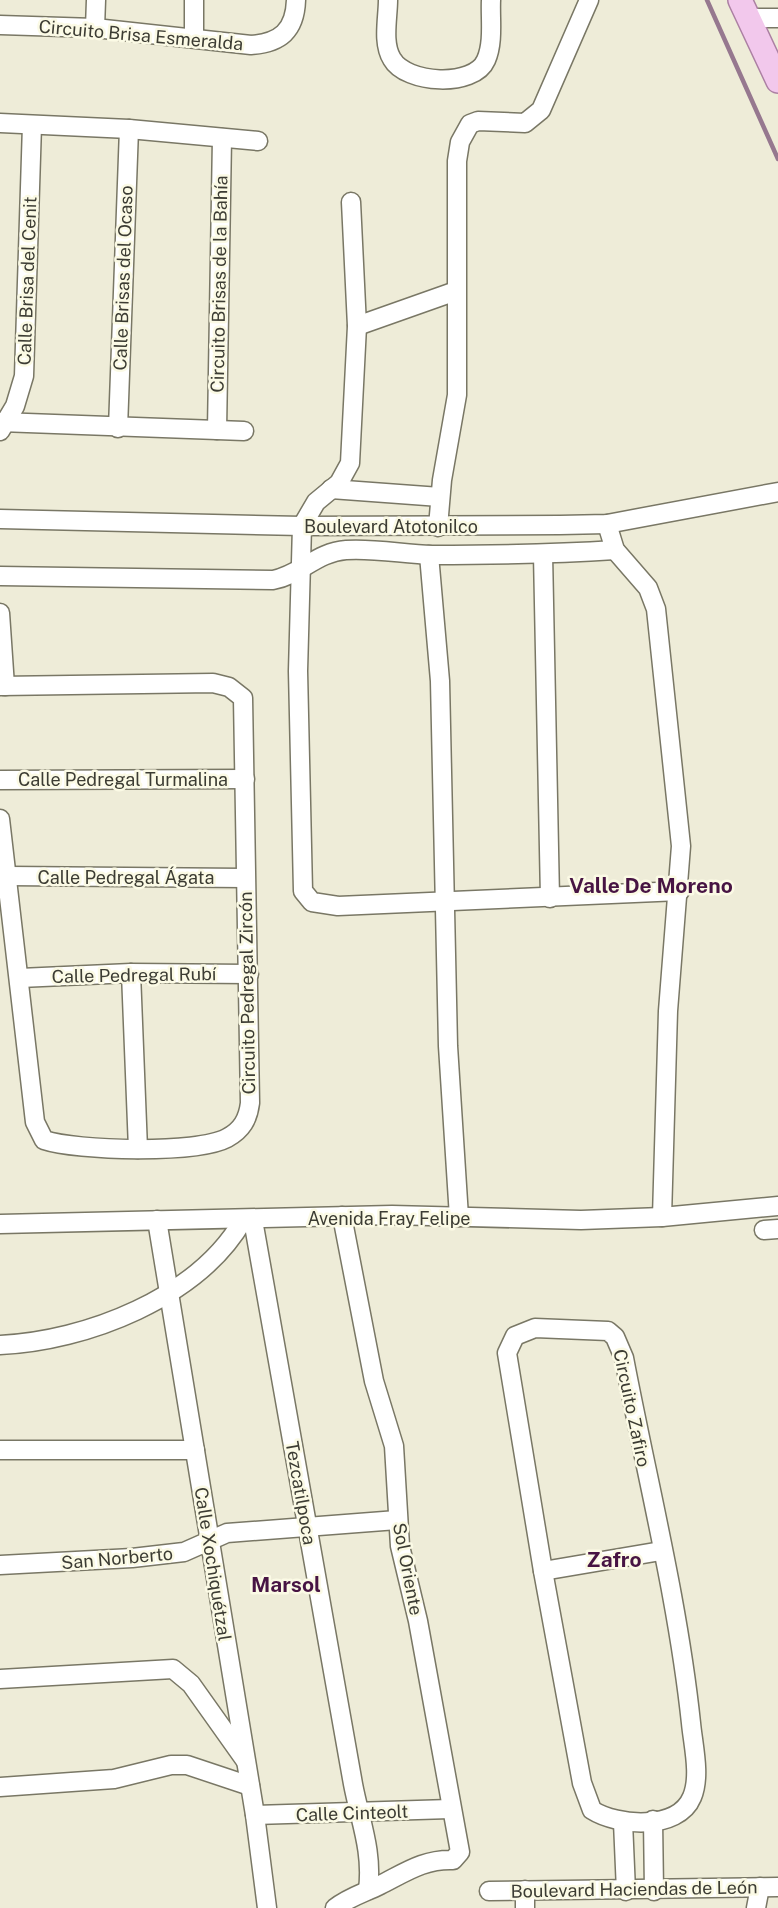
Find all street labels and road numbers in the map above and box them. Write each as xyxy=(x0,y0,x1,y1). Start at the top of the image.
street label: Circuito Brisa Esmeralda xyxy=(38,16,244,54)
street label: Circuito Brisas de la Bahía xyxy=(207,175,231,393)
street label: Calle Brisas del Ocaso xyxy=(109,185,137,371)
street label: Calle Brisa del Cenit xyxy=(14,196,40,366)
street label: Boulevard Atotonilco xyxy=(304,516,478,537)
street label: Calle Pedregal Turmalina xyxy=(18,769,228,790)
street label: Calle Pedregal Ágata xyxy=(38,866,214,888)
street label: Circuito Pedregal Zircón xyxy=(235,891,259,1095)
street label: Calle Pedregal Rubí xyxy=(52,963,217,987)
street label: Avenida Fray Felipe xyxy=(307,1208,471,1229)
street label: Circuito Zafiro xyxy=(609,1347,655,1469)
street label: Tezcatilpoca xyxy=(282,1440,320,1546)
street label: Calle Xochiquétzal xyxy=(190,1486,236,1642)
street label: Sol Oriente xyxy=(389,1521,427,1617)
street label: San Norberto xyxy=(60,1543,174,1573)
street label: Calle Cinteolt xyxy=(295,1801,409,1825)
street label: Boulevard Haciendas de León xyxy=(510,1876,758,1902)

